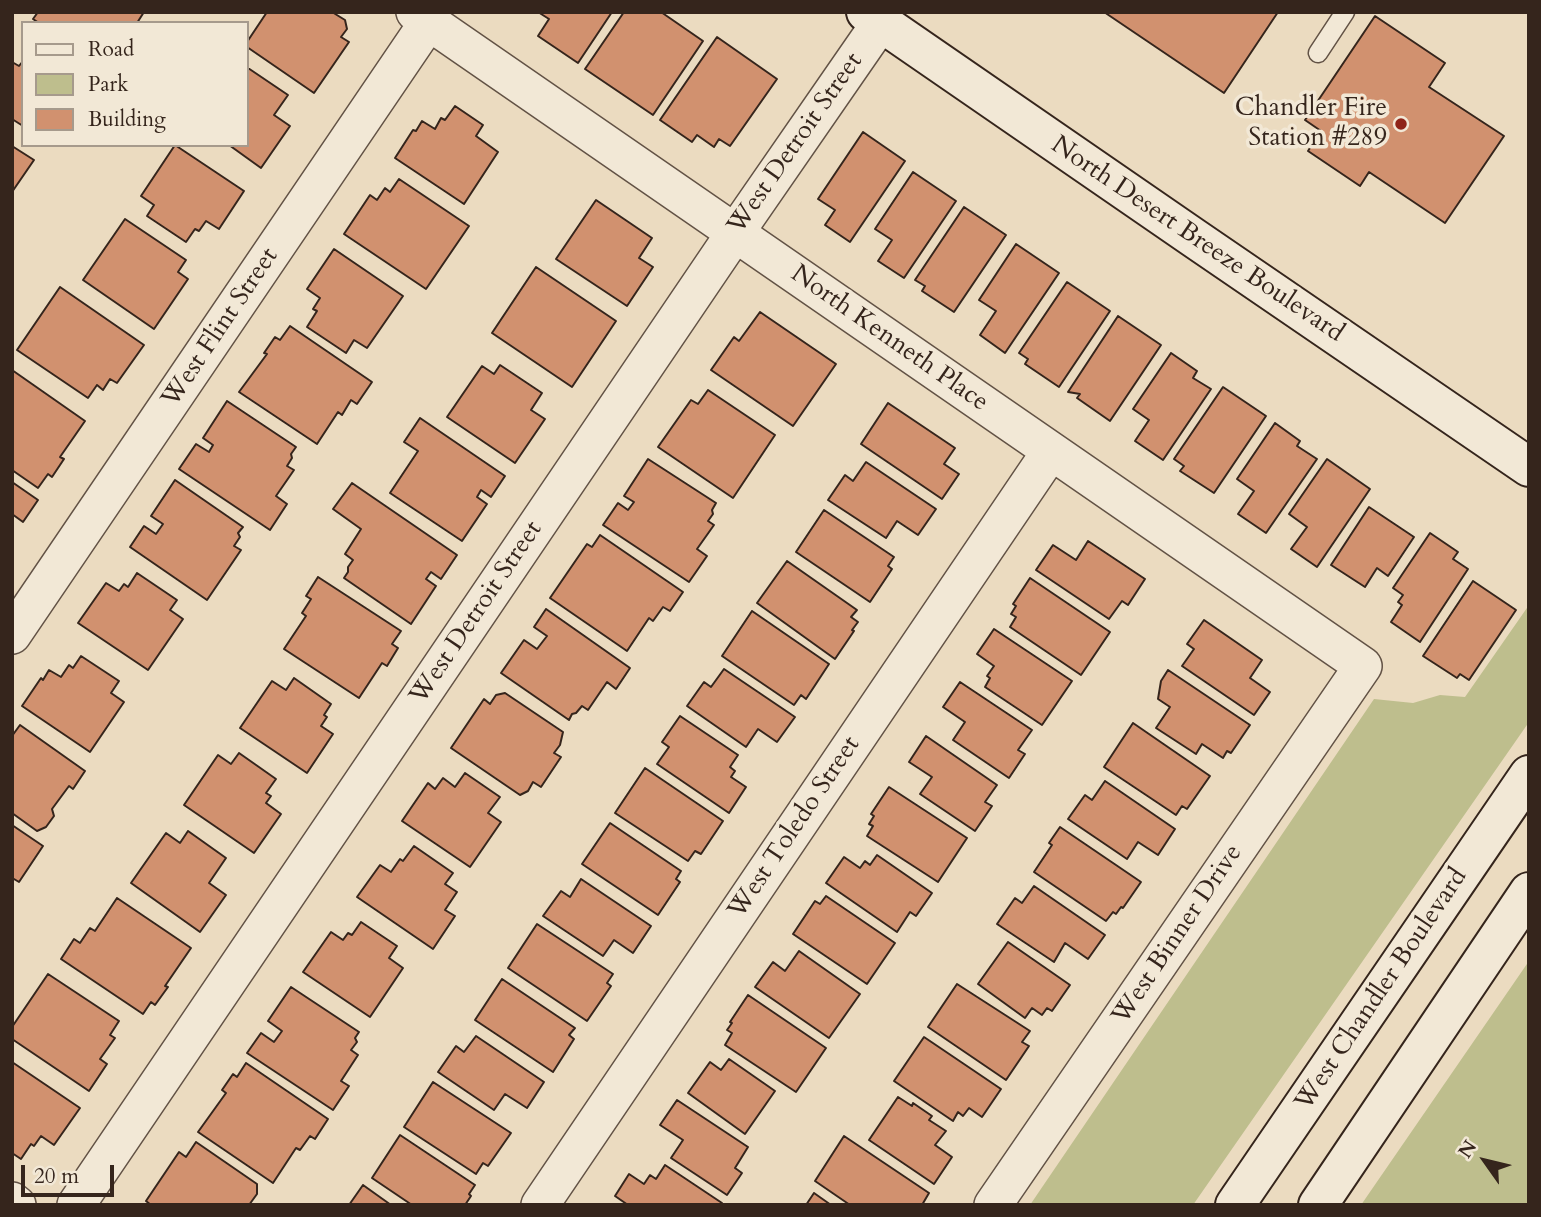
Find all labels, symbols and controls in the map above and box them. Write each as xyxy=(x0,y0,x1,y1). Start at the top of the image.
legend xyxy=(21,21,248,147)
text: Road xyxy=(88,35,134,64)
street label: West Detroit Street xyxy=(722,47,870,241)
text: Park xyxy=(88,70,128,99)
place label: Chandler Fire Station #289 xyxy=(1235,93,1387,154)
text: Building xyxy=(88,105,166,134)
marker: Chandler Fire Station #289 xyxy=(1393,116,1409,132)
street label: North Desert Breeze Boulevard xyxy=(1045,130,1349,350)
street label: West Flint Street xyxy=(156,242,286,414)
street label: North Kenneth Place xyxy=(784,259,994,419)
street label: West Detroit Street xyxy=(404,516,550,710)
street label: West Toledo Street xyxy=(722,731,868,925)
street label: West Binner Drive xyxy=(1106,839,1250,1031)
street label: West Chandler Boulevard xyxy=(1289,863,1475,1117)
north arrow xyxy=(1450,1126,1520,1196)
text: N xyxy=(1452,1135,1483,1163)
scale bar xyxy=(24,1150,117,1194)
text: 20 m xyxy=(34,1162,79,1191)

